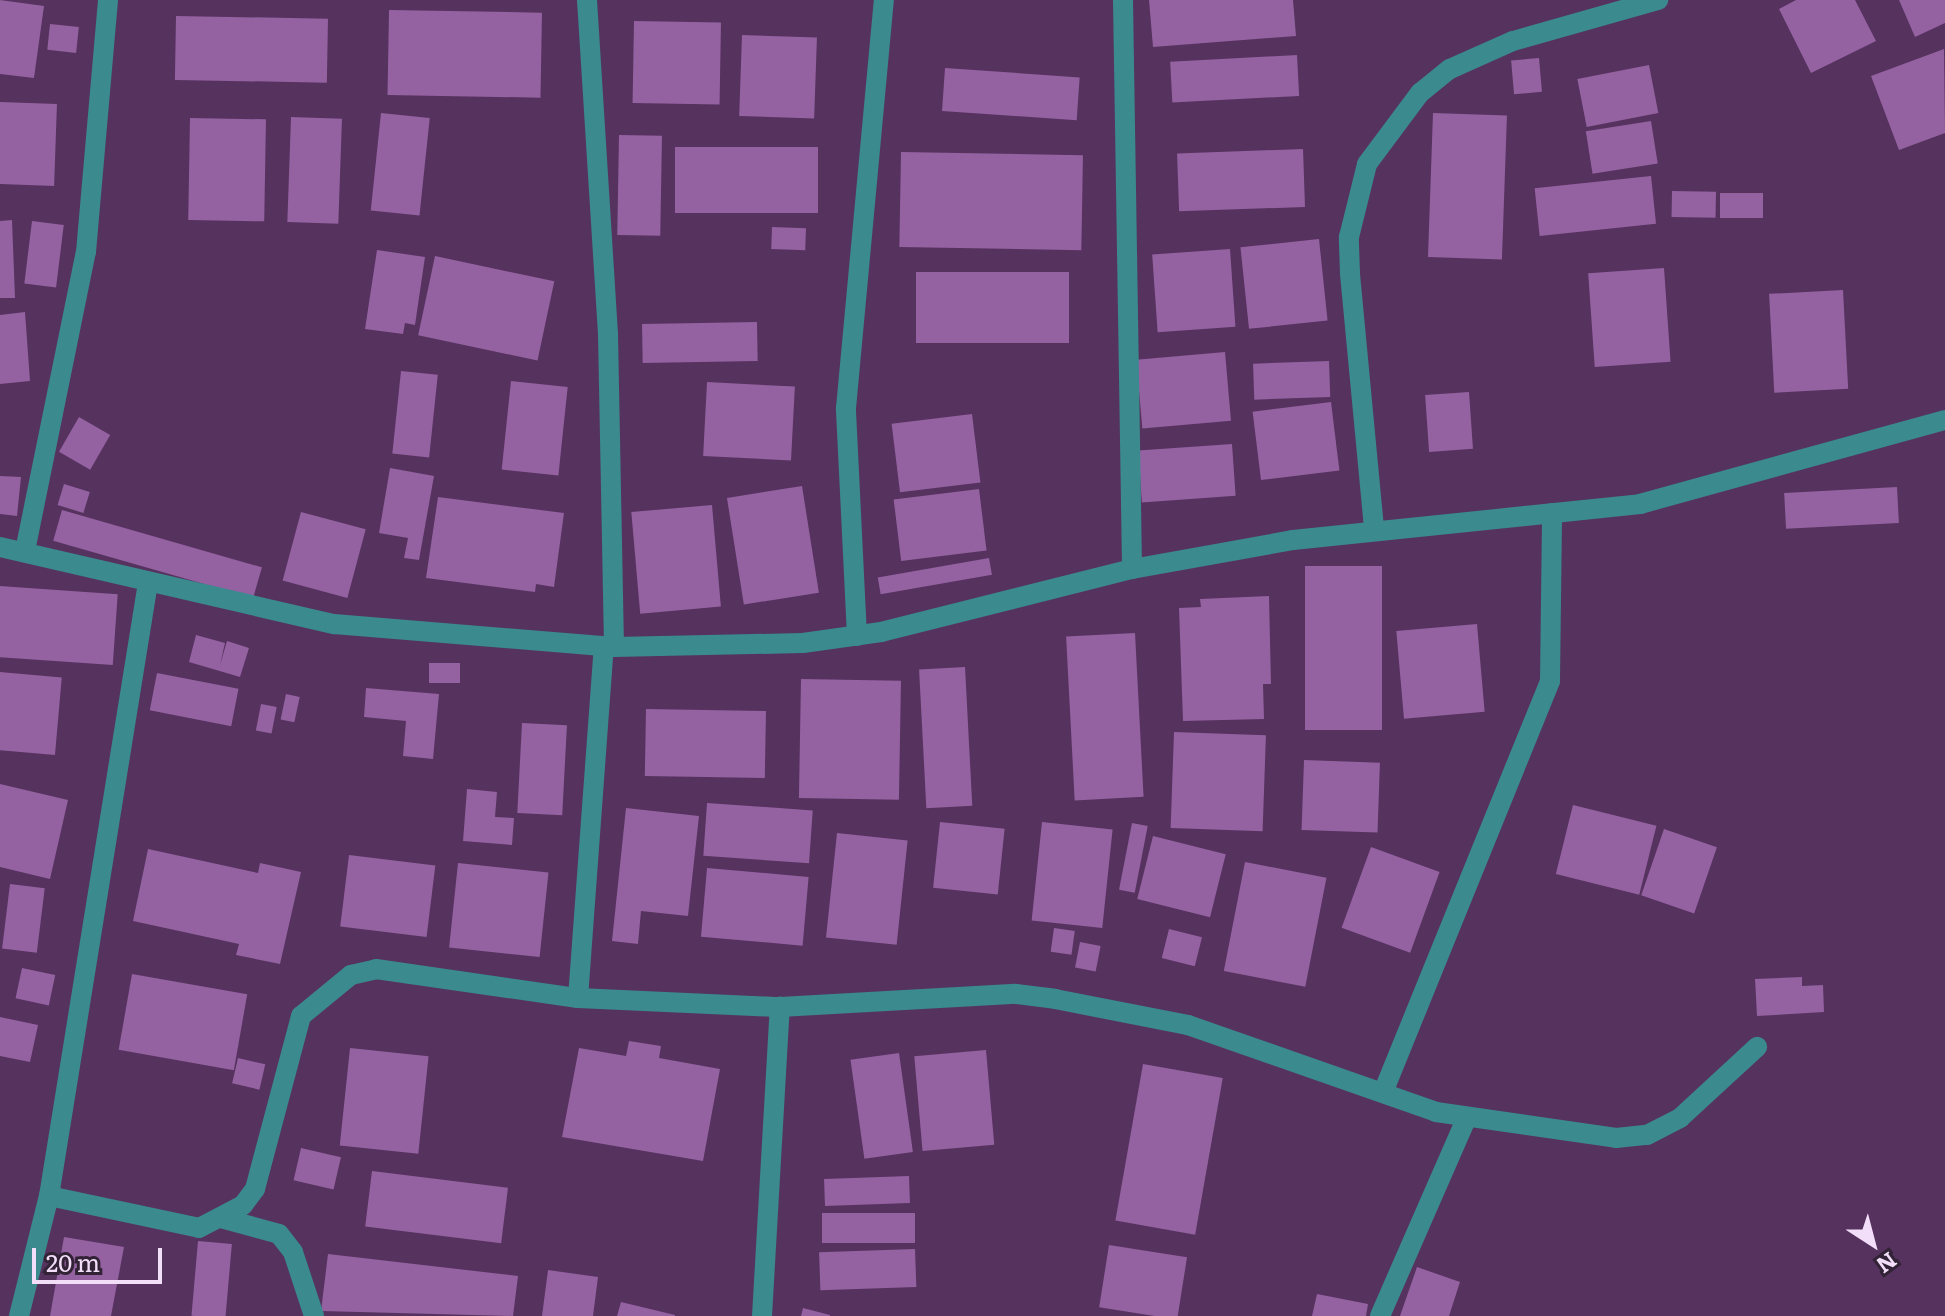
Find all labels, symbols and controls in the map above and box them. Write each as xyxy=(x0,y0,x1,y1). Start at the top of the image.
north arrow xyxy=(1833,1204,1913,1284)
scale bar xyxy=(36,1232,166,1282)
text: 20 m xyxy=(46,1244,100,1279)
text: N xyxy=(1870,1245,1905,1283)

